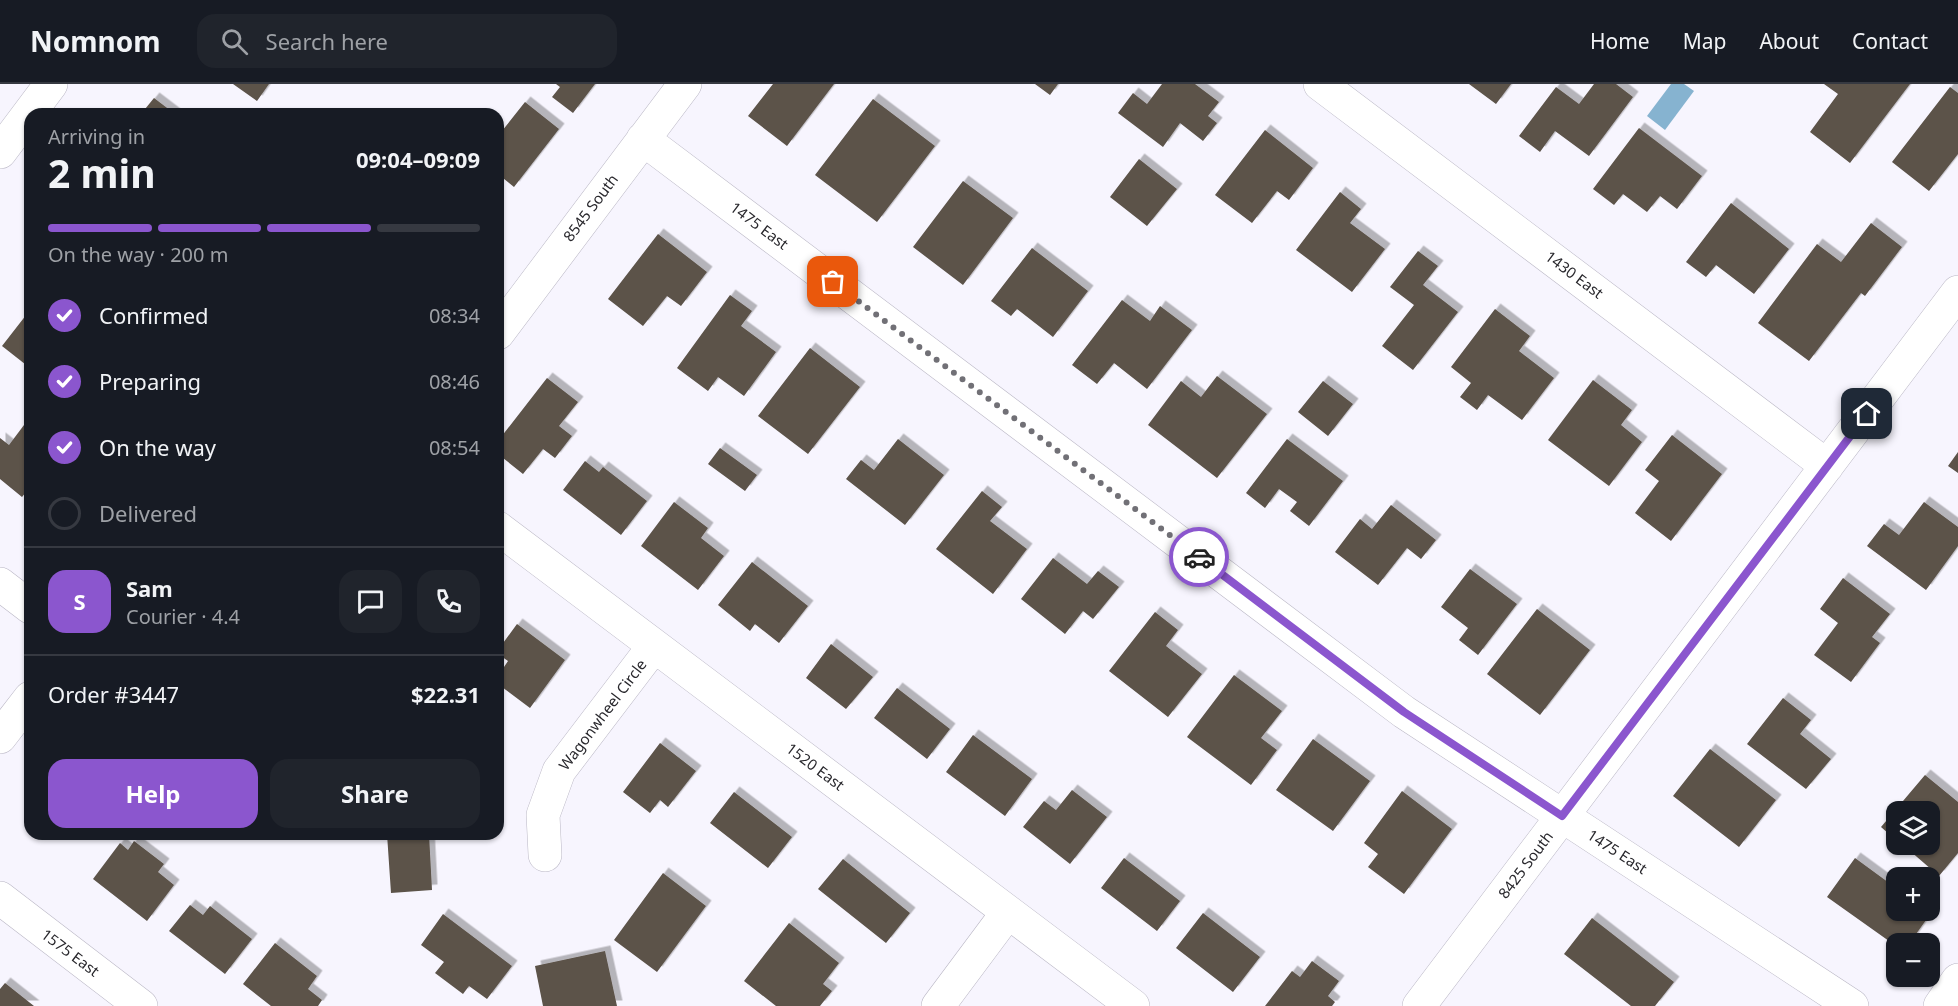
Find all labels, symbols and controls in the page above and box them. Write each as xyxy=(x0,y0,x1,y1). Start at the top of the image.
search box xyxy=(197,14,617,68)
text: Nomnom xyxy=(30,22,161,60)
icon: search xyxy=(218,25,251,58)
text: Search here xyxy=(266,26,388,56)
text: Home xyxy=(1590,27,1650,55)
text: Map xyxy=(1683,27,1726,55)
text: About xyxy=(1759,27,1819,55)
text: Contact xyxy=(1852,27,1928,55)
text: Arriving in xyxy=(48,123,145,150)
text: 09:04–09:09 xyxy=(356,144,480,174)
text: 2 min xyxy=(48,146,155,199)
street label: 8545 South xyxy=(558,170,622,245)
street label: 1475 East xyxy=(727,197,793,254)
text: On the way · 200 m xyxy=(48,241,228,268)
street label: 1430 East xyxy=(1542,246,1608,303)
pin xyxy=(807,256,858,307)
icon: bag xyxy=(816,265,849,298)
icon: check xyxy=(48,299,81,332)
text: Confirmed xyxy=(99,300,209,330)
text: 08:34 xyxy=(429,302,480,329)
icon: check xyxy=(48,365,81,398)
text: Preparing xyxy=(99,366,201,396)
text: 08:46 xyxy=(429,368,480,395)
pin xyxy=(1841,388,1892,439)
icon: home xyxy=(1850,397,1883,430)
icon: check xyxy=(48,431,81,464)
text: On the way xyxy=(99,432,216,462)
text: 08:54 xyxy=(429,434,480,461)
text: Delivered xyxy=(99,498,197,528)
courier xyxy=(1169,527,1229,587)
icon: car xyxy=(1183,541,1216,574)
button: chat xyxy=(339,570,402,633)
button: phone xyxy=(417,570,480,633)
text: Sam xyxy=(126,573,173,603)
text: S xyxy=(73,586,86,616)
text: Courier · 4.4 xyxy=(126,603,240,630)
street label: Wagonwheel Circle xyxy=(554,655,651,774)
text: Order #3447 xyxy=(48,679,179,709)
text: $22.31 xyxy=(411,679,480,709)
street label: 1520 East xyxy=(783,738,849,795)
button: Help xyxy=(48,759,258,828)
button: Share xyxy=(270,759,480,828)
map controls xyxy=(1886,801,1940,987)
button: layers xyxy=(1886,801,1940,855)
street label: 1475 East xyxy=(1584,824,1652,878)
street label: 8425 South xyxy=(1493,827,1557,902)
button: + xyxy=(1886,867,1940,921)
street label: 1575 East xyxy=(38,924,104,981)
button: − xyxy=(1886,933,1940,987)

